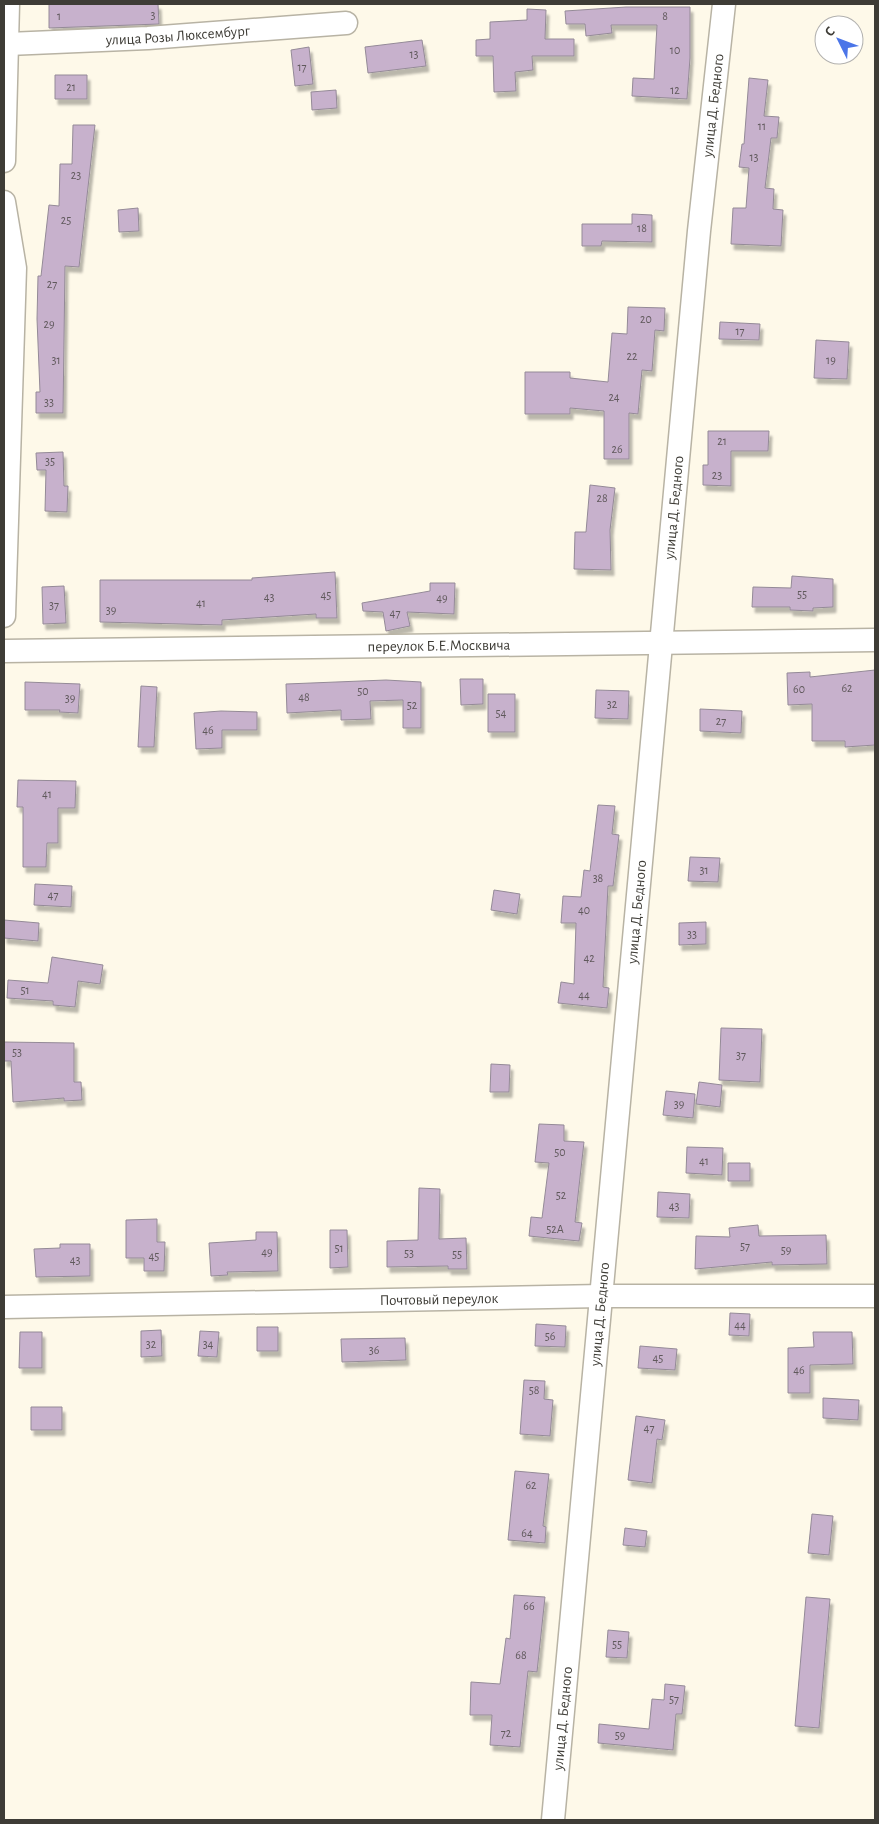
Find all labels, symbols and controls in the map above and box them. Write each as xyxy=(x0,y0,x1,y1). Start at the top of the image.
house number: 3 xyxy=(151,9,156,21)
house number: 1 xyxy=(57,10,61,22)
house number: 8 xyxy=(662,10,668,22)
north arrow xyxy=(814,15,864,65)
street label: улица Розы Люксембург xyxy=(104,23,251,47)
text: С xyxy=(822,24,838,40)
house number: 10 xyxy=(670,44,680,56)
house number: 13 xyxy=(409,48,419,60)
street label: улица Д. Бедного xyxy=(700,53,726,159)
house number: 17 xyxy=(297,61,307,73)
house number: 21 xyxy=(66,81,76,93)
house number: 12 xyxy=(670,84,680,96)
house number: 11 xyxy=(758,120,766,132)
house number: 13 xyxy=(749,151,759,163)
house number: 23 xyxy=(71,169,81,181)
house number: 25 xyxy=(61,214,71,226)
house number: 18 xyxy=(637,222,647,234)
house number: 27 xyxy=(47,278,57,290)
house number: 20 xyxy=(640,313,652,325)
house number: 29 xyxy=(43,318,55,330)
house number: 17 xyxy=(735,325,745,337)
house number: 22 xyxy=(627,350,638,362)
house number: 31 xyxy=(51,354,61,366)
house number: 19 xyxy=(826,354,836,366)
house number: 24 xyxy=(608,391,620,403)
house number: 33 xyxy=(44,396,54,408)
house number: 21 xyxy=(717,435,727,447)
house number: 26 xyxy=(611,443,623,455)
house number: 35 xyxy=(45,455,55,467)
street label: улица Д. Бедного xyxy=(661,455,686,561)
house number: 23 xyxy=(712,469,722,481)
house number: 28 xyxy=(596,492,608,504)
house number: 55 xyxy=(797,588,807,600)
house number: 45 xyxy=(321,589,331,601)
house number: 43 xyxy=(264,591,274,603)
house number: 49 xyxy=(436,592,448,604)
house number: 41 xyxy=(196,597,206,609)
house number: 37 xyxy=(49,599,59,611)
house number: 39 xyxy=(106,604,117,616)
house number: 47 xyxy=(390,607,400,619)
street label: переулок Б.Е.Москвича xyxy=(367,637,511,654)
house number: 62 xyxy=(841,682,853,694)
house number: 60 xyxy=(793,683,805,695)
house number: 50 xyxy=(357,685,369,697)
house number: 48 xyxy=(298,691,310,703)
house number: 39 xyxy=(65,692,76,704)
house number: 32 xyxy=(607,698,618,710)
house number: 52 xyxy=(407,699,418,711)
house number: 54 xyxy=(496,707,507,719)
house number: 27 xyxy=(716,715,726,727)
house number: 46 xyxy=(202,724,214,736)
house number: 41 xyxy=(42,788,52,800)
street label: улица Д. Бедного xyxy=(624,859,649,965)
house number: 31 xyxy=(699,864,709,876)
house number: 38 xyxy=(593,872,604,884)
house number: 47 xyxy=(48,889,58,901)
house number: 40 xyxy=(578,904,590,916)
house number: 33 xyxy=(687,928,697,940)
house number: 42 xyxy=(583,952,595,964)
house number: 51 xyxy=(20,984,30,996)
house number: 44 xyxy=(578,989,590,1001)
house number: 53 xyxy=(12,1046,22,1058)
house number: 37 xyxy=(736,1049,746,1061)
house number: 39 xyxy=(674,1098,685,1110)
house number: 50 xyxy=(554,1146,566,1158)
house number: 41 xyxy=(699,1155,709,1167)
house number: 52 xyxy=(556,1189,567,1201)
house number: 43 xyxy=(669,1200,679,1212)
house number: 52А xyxy=(546,1223,564,1235)
house number: 57 xyxy=(740,1240,750,1252)
house number: 51 xyxy=(334,1242,344,1254)
house number: 59 xyxy=(781,1244,792,1256)
house number: 49 xyxy=(261,1246,273,1258)
house number: 53 xyxy=(404,1247,414,1259)
house number: 55 xyxy=(452,1248,462,1260)
house number: 45 xyxy=(149,1250,159,1262)
house number: 43 xyxy=(70,1254,80,1266)
street label: улица Д. Бедного xyxy=(587,1262,612,1368)
street label: Почтовый переулок xyxy=(379,1290,499,1308)
house number: 44 xyxy=(734,1319,746,1331)
house number: 56 xyxy=(545,1330,556,1342)
house number: 32 xyxy=(146,1338,157,1350)
house number: 34 xyxy=(203,1338,214,1350)
house number: 36 xyxy=(369,1344,380,1356)
house number: 45 xyxy=(653,1352,663,1364)
house number: 46 xyxy=(793,1364,805,1376)
house number: 58 xyxy=(529,1384,540,1396)
house number: 47 xyxy=(644,1422,654,1434)
house number: 62 xyxy=(525,1479,537,1491)
house number: 64 xyxy=(521,1527,533,1539)
house number: 66 xyxy=(523,1600,535,1612)
house number: 55 xyxy=(612,1638,622,1650)
house number: 68 xyxy=(515,1649,527,1661)
street label: улица Д. Бедного xyxy=(550,1666,575,1772)
house number: 57 xyxy=(669,1693,679,1705)
house number: 72 xyxy=(501,1727,512,1739)
house number: 59 xyxy=(615,1729,626,1741)

